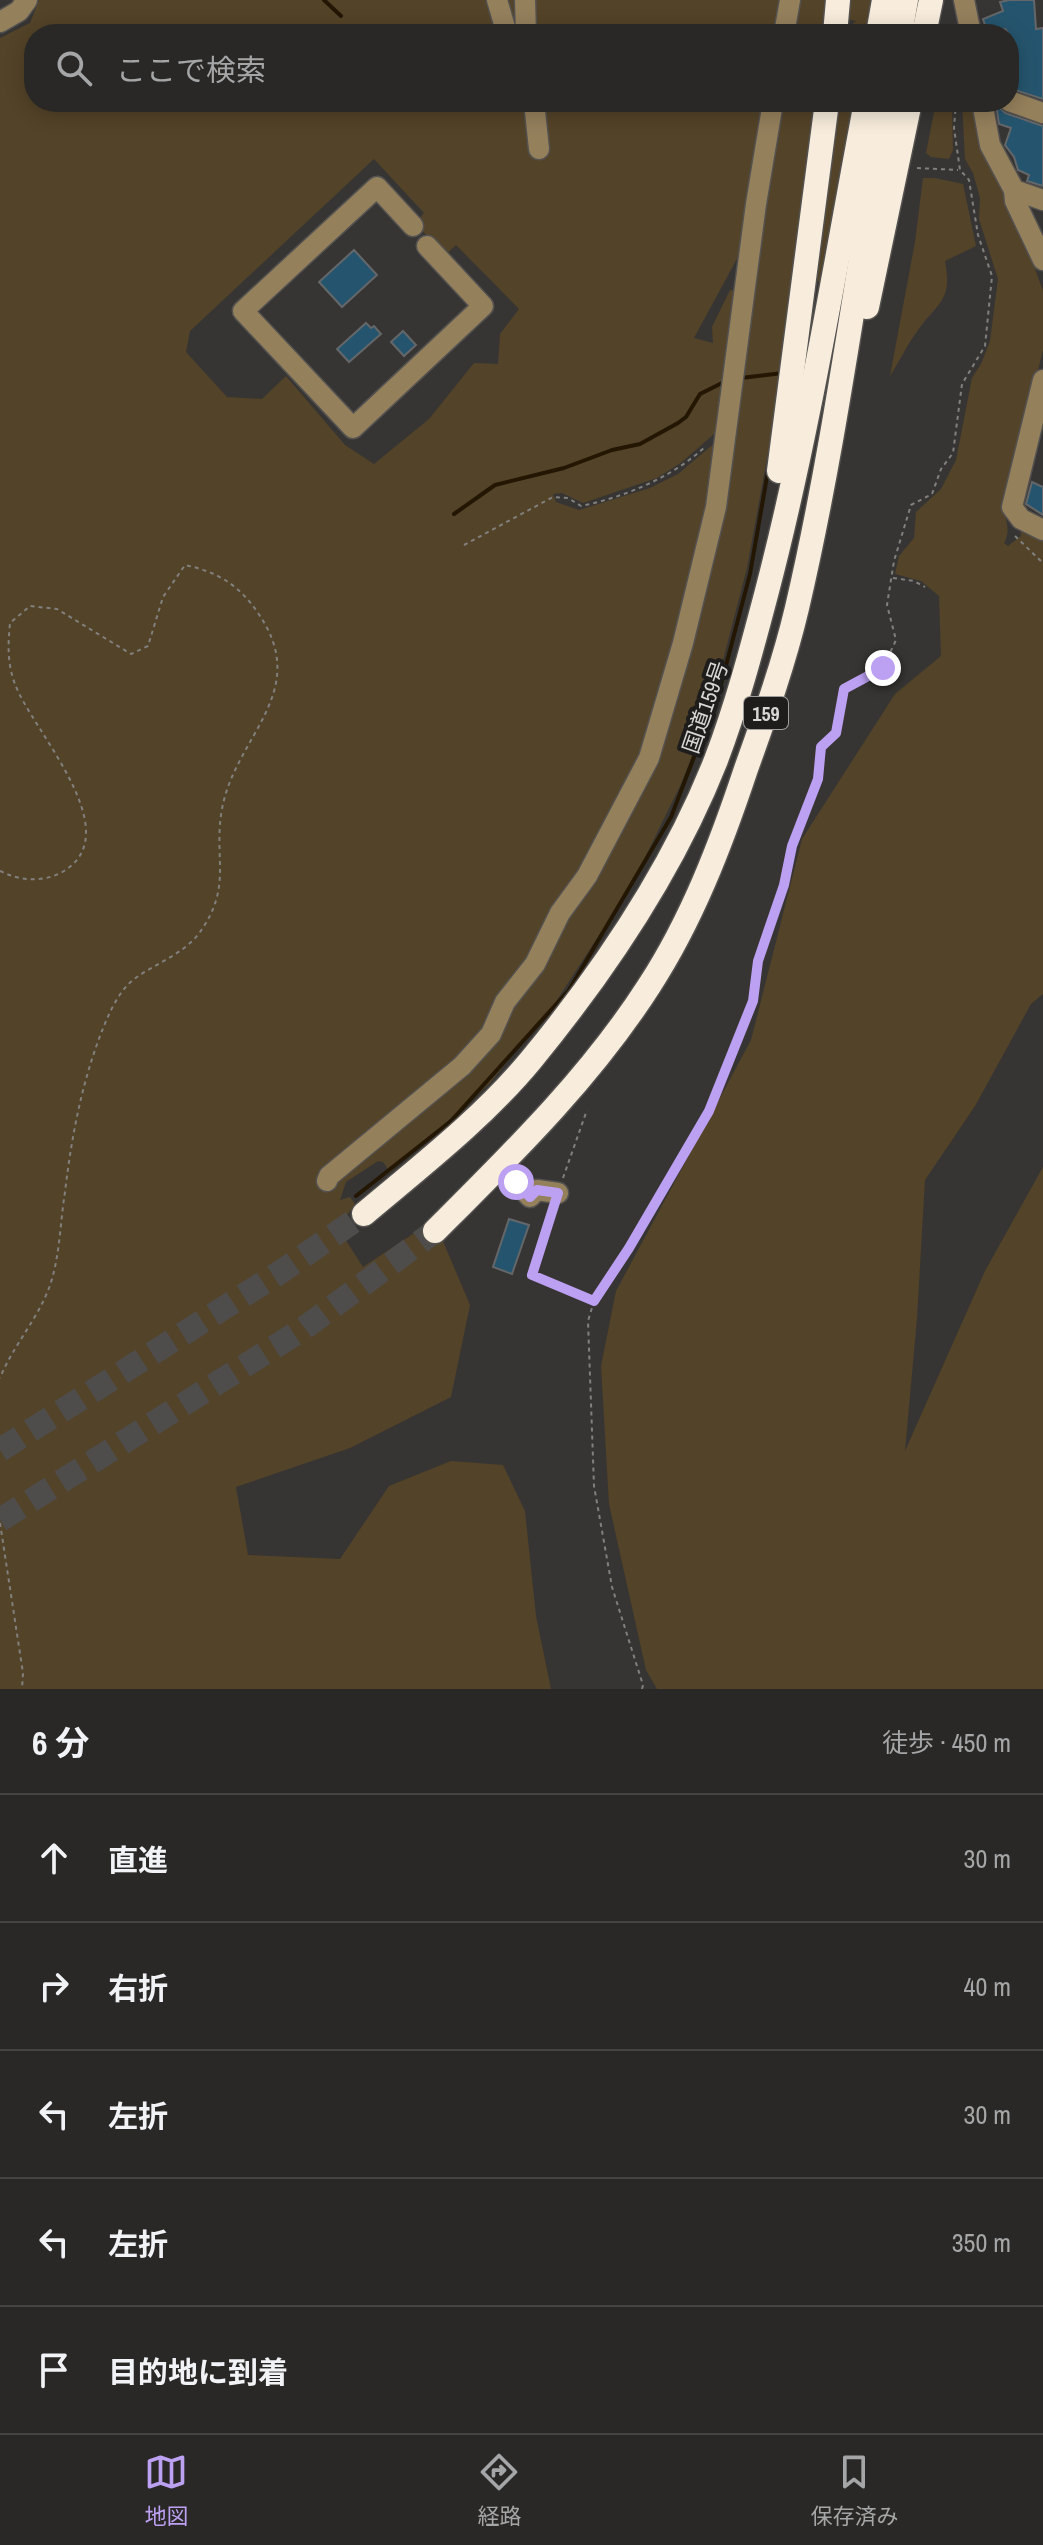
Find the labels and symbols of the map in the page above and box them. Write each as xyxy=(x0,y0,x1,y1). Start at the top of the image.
route end xyxy=(865,650,901,686)
street label: 国道159号 xyxy=(675,657,735,757)
road number: 159 xyxy=(744,697,788,729)
route start xyxy=(498,1164,534,1200)

